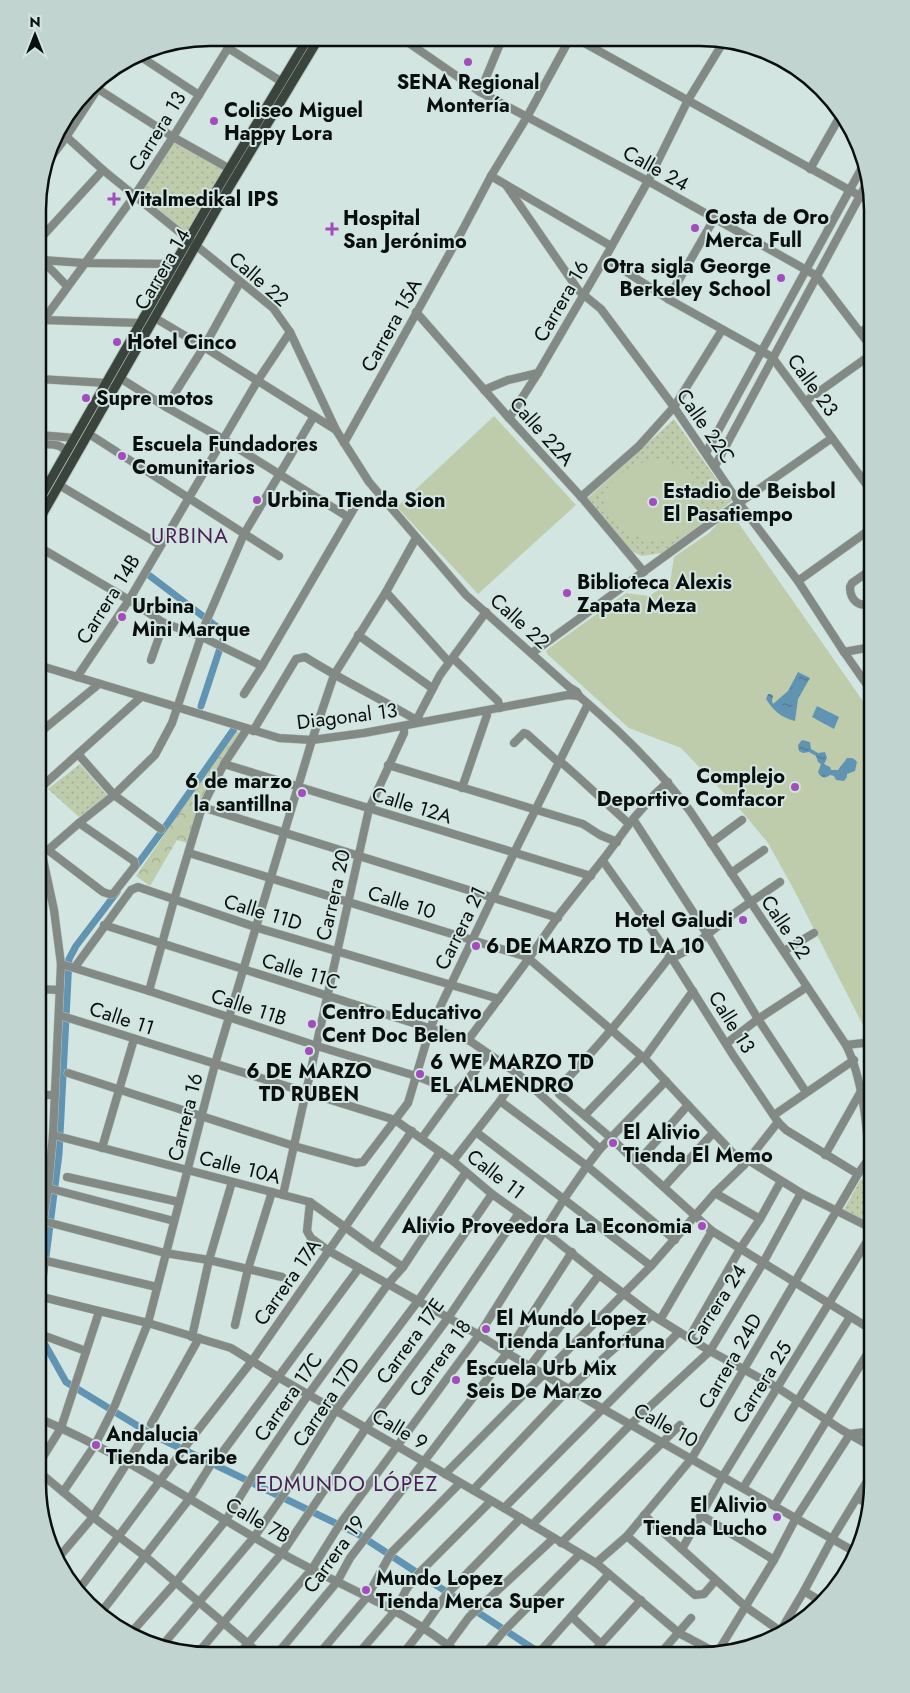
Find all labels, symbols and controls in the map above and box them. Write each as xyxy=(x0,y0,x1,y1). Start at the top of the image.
north arrow xyxy=(10,10,60,60)
text: N xyxy=(29,12,41,32)
marker: SENA Regional Montería xyxy=(462,56,474,68)
place label: SENA Regional Montería xyxy=(397,68,539,120)
street label: Carrera 13 xyxy=(121,86,193,177)
place label: Coliseo Miguel Happy Lora xyxy=(224,96,363,148)
marker: Coliseo Miguel Happy Lora xyxy=(208,115,220,127)
street label: Calle 24 xyxy=(617,138,695,199)
place label: Vitalmedikal IPS xyxy=(124,185,279,214)
marker: Vitalmedikal IPS xyxy=(107,192,121,206)
place label: Costa de Oro Merca Full xyxy=(705,203,829,255)
place label: Hospital San Jerónimo xyxy=(343,204,467,256)
marker: Hospital San Jerónimo xyxy=(325,222,339,236)
marker: Costa de Oro Merca Full xyxy=(689,222,701,234)
street label: Carrera 14 xyxy=(127,223,198,316)
street label: Calle 22 xyxy=(222,245,295,314)
place label: Otra sigla George Berkeley School xyxy=(603,252,771,304)
street label: Carrera 16 xyxy=(526,255,597,347)
street label: Carrera 15A xyxy=(354,272,429,377)
marker: Otra sigla George Berkeley School xyxy=(775,272,787,284)
place label: Hotel Cinco xyxy=(127,328,237,357)
marker: Hotel Cinco xyxy=(111,336,123,348)
street label: Calle 23 xyxy=(780,348,845,423)
street label: Calle 22C xyxy=(669,383,742,470)
place label: Supre motos xyxy=(96,384,213,413)
street label: Calle 22A xyxy=(502,390,581,473)
marker: Supre motos xyxy=(80,392,92,404)
place label: Escuela Fundadores Comunitarios xyxy=(132,430,318,482)
marker: Escuela Fundadores Comunitarios xyxy=(116,450,128,462)
place label: Estadio de Beisbol El Pasatiempo xyxy=(663,477,836,529)
place label: Urbina Tienda Sion xyxy=(267,486,446,515)
marker: Urbina Tienda Sion xyxy=(251,494,263,506)
marker: Estadio de Beisbol El Pasatiempo xyxy=(647,496,659,508)
district label: URBINA xyxy=(151,521,229,551)
street label: Carrera 14B xyxy=(69,549,148,650)
place label: Biblioteca Alexis Zapata Meza xyxy=(577,568,732,620)
street label: Calle 22 xyxy=(483,587,556,656)
marker: Biblioteca Alexis Zapata Meza xyxy=(561,587,573,599)
place label: Urbina Mini Marque xyxy=(132,592,250,644)
marker: Urbina Mini Marque xyxy=(116,611,128,623)
street label: Diagonal 13 xyxy=(295,696,399,737)
place label: Complejo Deportivo Comfacor xyxy=(597,762,786,814)
place label: 6 de marzo la santillna xyxy=(185,767,292,819)
street label: Calle 12A xyxy=(368,780,456,832)
marker: Complejo Deportivo Comfacor xyxy=(789,781,801,793)
marker: 6 de marzo la santillna xyxy=(296,787,308,799)
street label: Carrera 20 xyxy=(309,847,358,944)
street label: Calle 10 xyxy=(364,878,439,927)
street label: Carrera 21 xyxy=(428,881,493,975)
street label: Calle 11D xyxy=(220,887,306,938)
street label: Calle 22 xyxy=(754,889,818,965)
place label: Hotel Galudi xyxy=(614,906,733,935)
marker: Hotel Galudi xyxy=(737,914,749,926)
place label: 6 DE MARZO TD LA 10 xyxy=(486,932,705,961)
marker: 6 DE MARZO TD LA 10 xyxy=(470,940,482,952)
street label: Calle 11C xyxy=(258,946,344,997)
street label: Calle 11B xyxy=(207,982,290,1033)
street label: Calle 13 xyxy=(701,985,762,1059)
street label: Calle 11 xyxy=(86,994,158,1043)
place label: Centro Educativo Cent Doc Belen xyxy=(322,998,482,1050)
marker: Centro Educativo Cent Doc Belen xyxy=(306,1018,318,1030)
marker: 6 DE MARZO TD RUBEN xyxy=(303,1045,315,1057)
place label: 6 WE MARZO TD EL ALMENDRO xyxy=(430,1048,594,1100)
place label: 6 DE MARZO TD RUBEN xyxy=(246,1057,372,1109)
marker: 6 WE MARZO TD EL ALMENDRO xyxy=(414,1068,426,1080)
street label: Carrera 16 xyxy=(161,1070,210,1164)
place label: El Alivio Tienda El Memo xyxy=(623,1118,773,1170)
marker: El Alivio Tienda El Memo xyxy=(607,1137,619,1149)
street label: Calle 11 xyxy=(460,1142,531,1206)
street label: Calle 10A xyxy=(196,1143,284,1192)
place label: Alivio Proveedora La Economia xyxy=(401,1212,692,1241)
marker: Alivio Proveedora La Economia xyxy=(696,1220,708,1232)
street label: Carrera 17A xyxy=(247,1232,328,1332)
street label: Carrera 24 xyxy=(679,1258,754,1352)
street label: Carrera 17E xyxy=(369,1292,452,1390)
place label: El Mundo Lopez Tienda Lanfortuna xyxy=(496,1304,665,1356)
street label: Carrera 24D xyxy=(691,1308,770,1414)
street label: Carrera 18 xyxy=(402,1314,478,1403)
marker: El Mundo Lopez Tienda Lanfortuna xyxy=(480,1323,492,1335)
street label: Carrera 25 xyxy=(726,1335,799,1429)
street label: Carrera 17C xyxy=(247,1347,330,1448)
street label: Carrera 17D xyxy=(286,1352,367,1453)
place label: Escuela Urb Mix Seis De Marzo xyxy=(466,1354,617,1406)
marker: Escuela Urb Mix Seis De Marzo xyxy=(450,1374,462,1386)
street label: Calle 10 xyxy=(628,1396,703,1455)
street label: Calle 9 xyxy=(366,1401,433,1457)
place label: Andalucia Tienda Caribe xyxy=(105,1420,237,1472)
marker: Andalucia Tienda Caribe xyxy=(90,1439,102,1451)
district label: EDMUNDO LÓPEZ xyxy=(256,1469,438,1499)
street label: Calle 7B xyxy=(220,1490,296,1551)
place label: El Alivio Tienda Lucho xyxy=(643,1491,767,1543)
street label: Carrera 19 xyxy=(296,1509,373,1599)
marker: El Alivio Tienda Lucho xyxy=(771,1511,783,1523)
place label: Mundo Lopez Tienda Merca Super xyxy=(376,1564,565,1616)
marker: Mundo Lopez Tienda Merca Super xyxy=(360,1584,372,1596)

